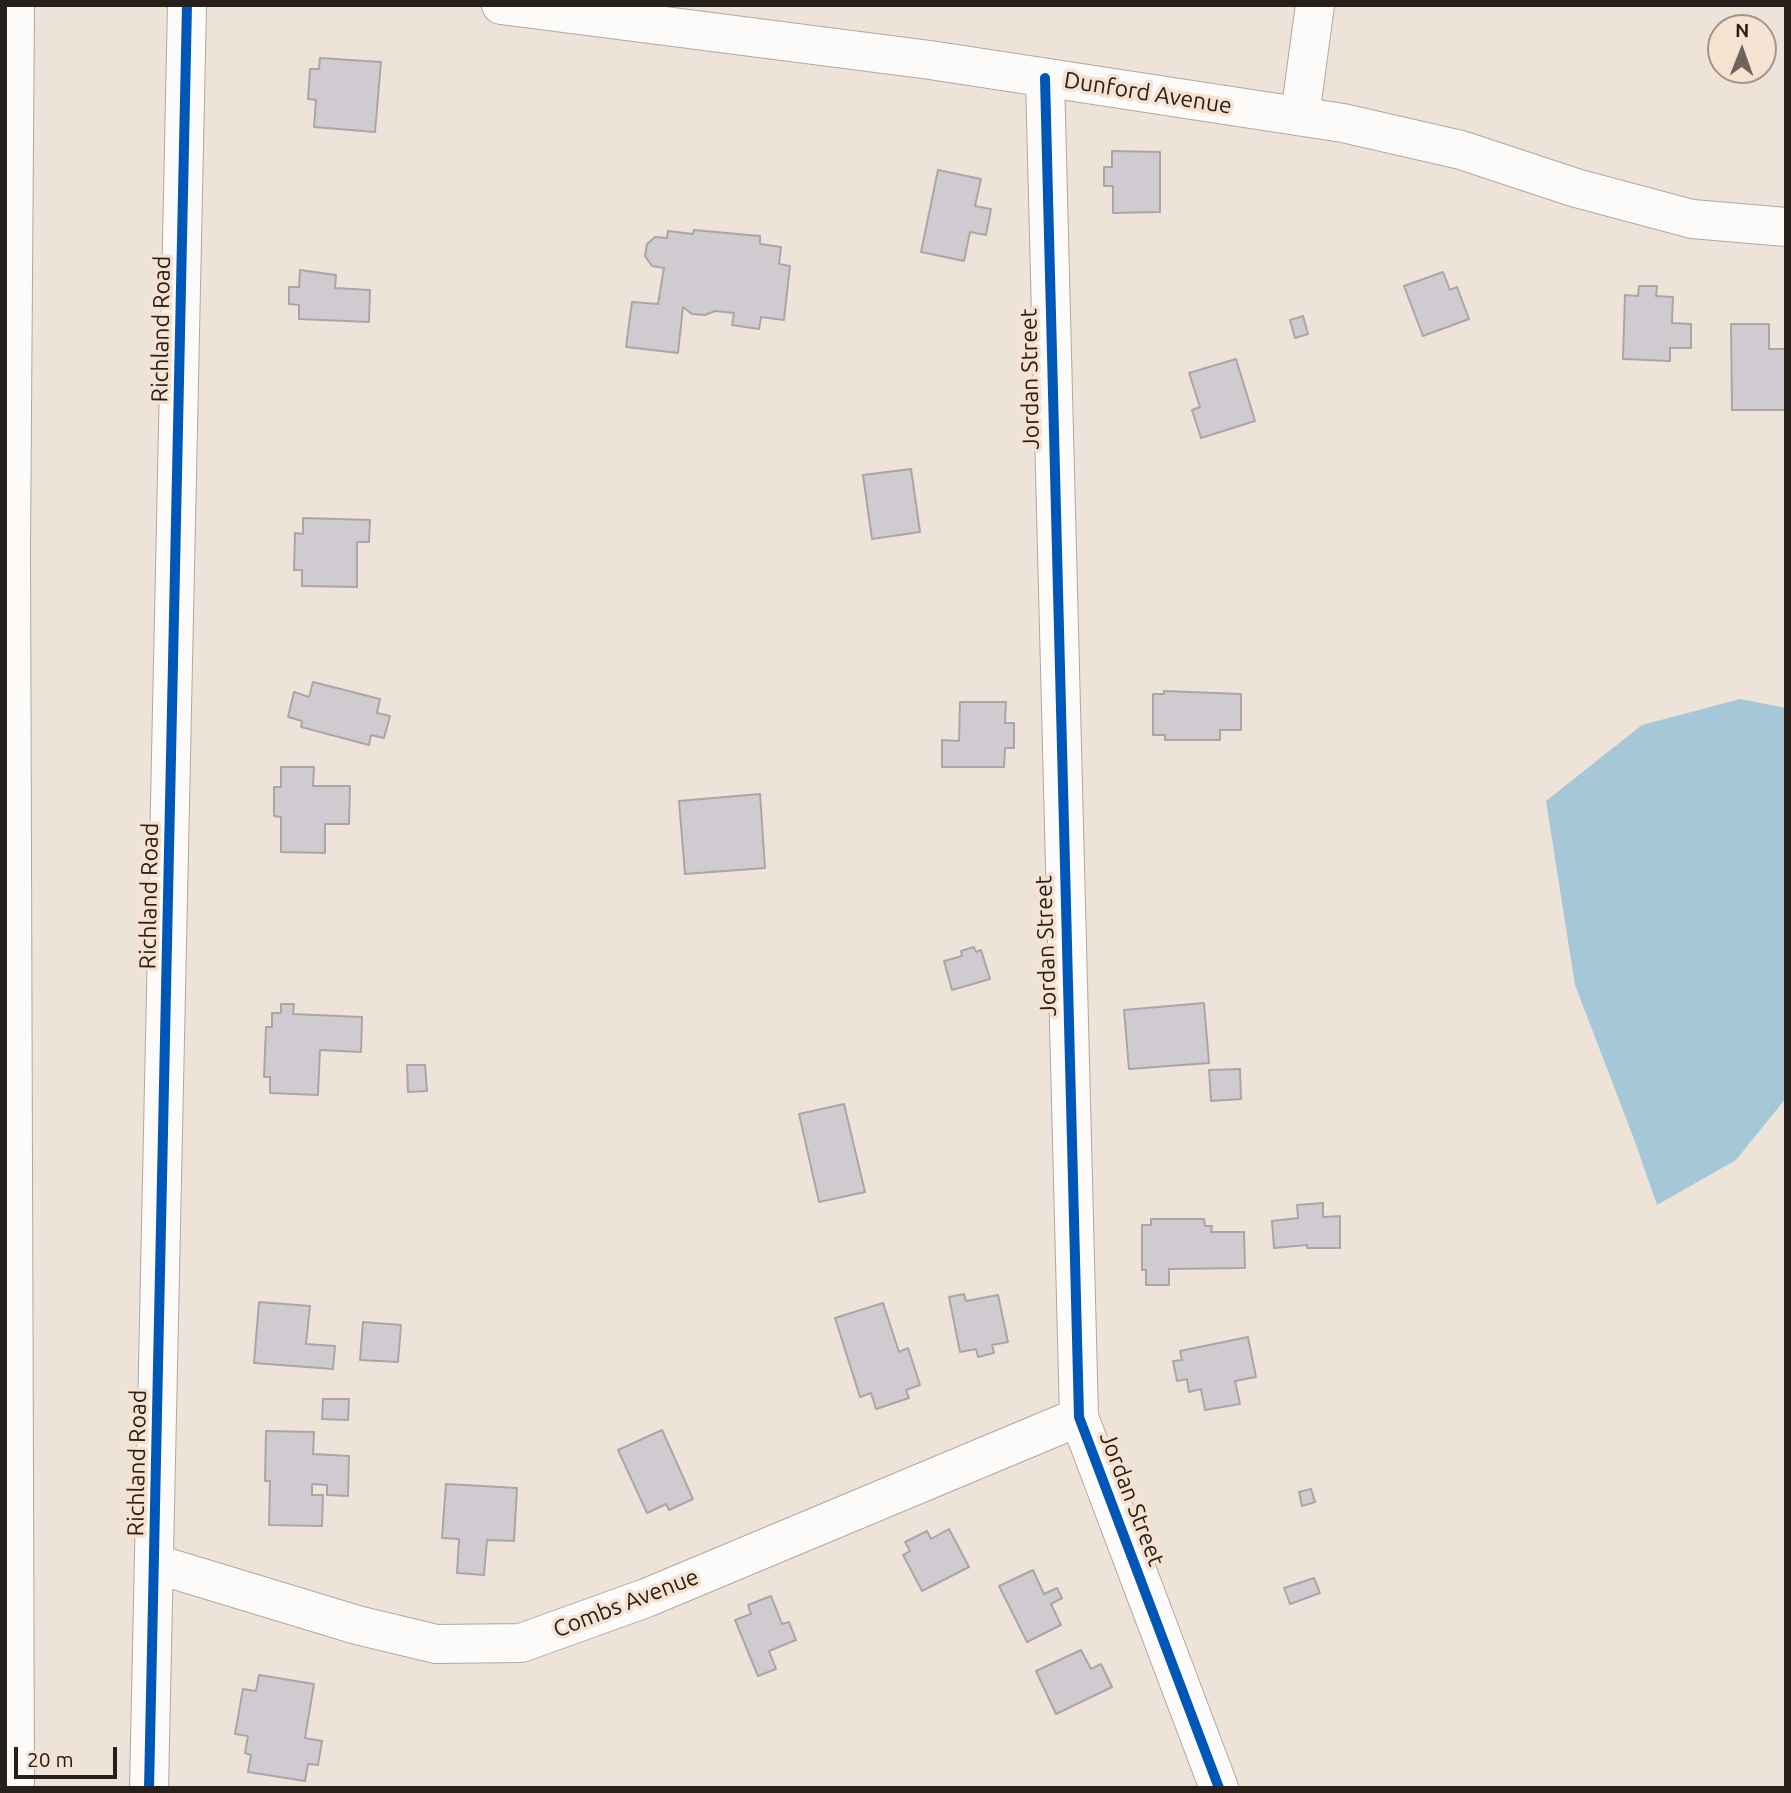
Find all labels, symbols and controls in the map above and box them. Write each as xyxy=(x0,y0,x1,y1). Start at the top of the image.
north arrow xyxy=(1707,14,1777,84)
text: N xyxy=(1735,19,1750,41)
street label: Dunford Avenue xyxy=(1062,66,1234,120)
street label: Richland Road xyxy=(146,256,176,402)
street label: Jordan Street xyxy=(1015,308,1045,450)
street label: Richland Road xyxy=(134,823,164,969)
street label: Jordan Street xyxy=(1030,875,1062,1017)
street label: Richland Road xyxy=(122,1390,152,1536)
street label: Jordan Street xyxy=(1094,1428,1170,1570)
street label: Combs Avenue xyxy=(549,1563,703,1643)
scale bar xyxy=(18,1734,121,1778)
text: 20 m xyxy=(27,1747,74,1771)

